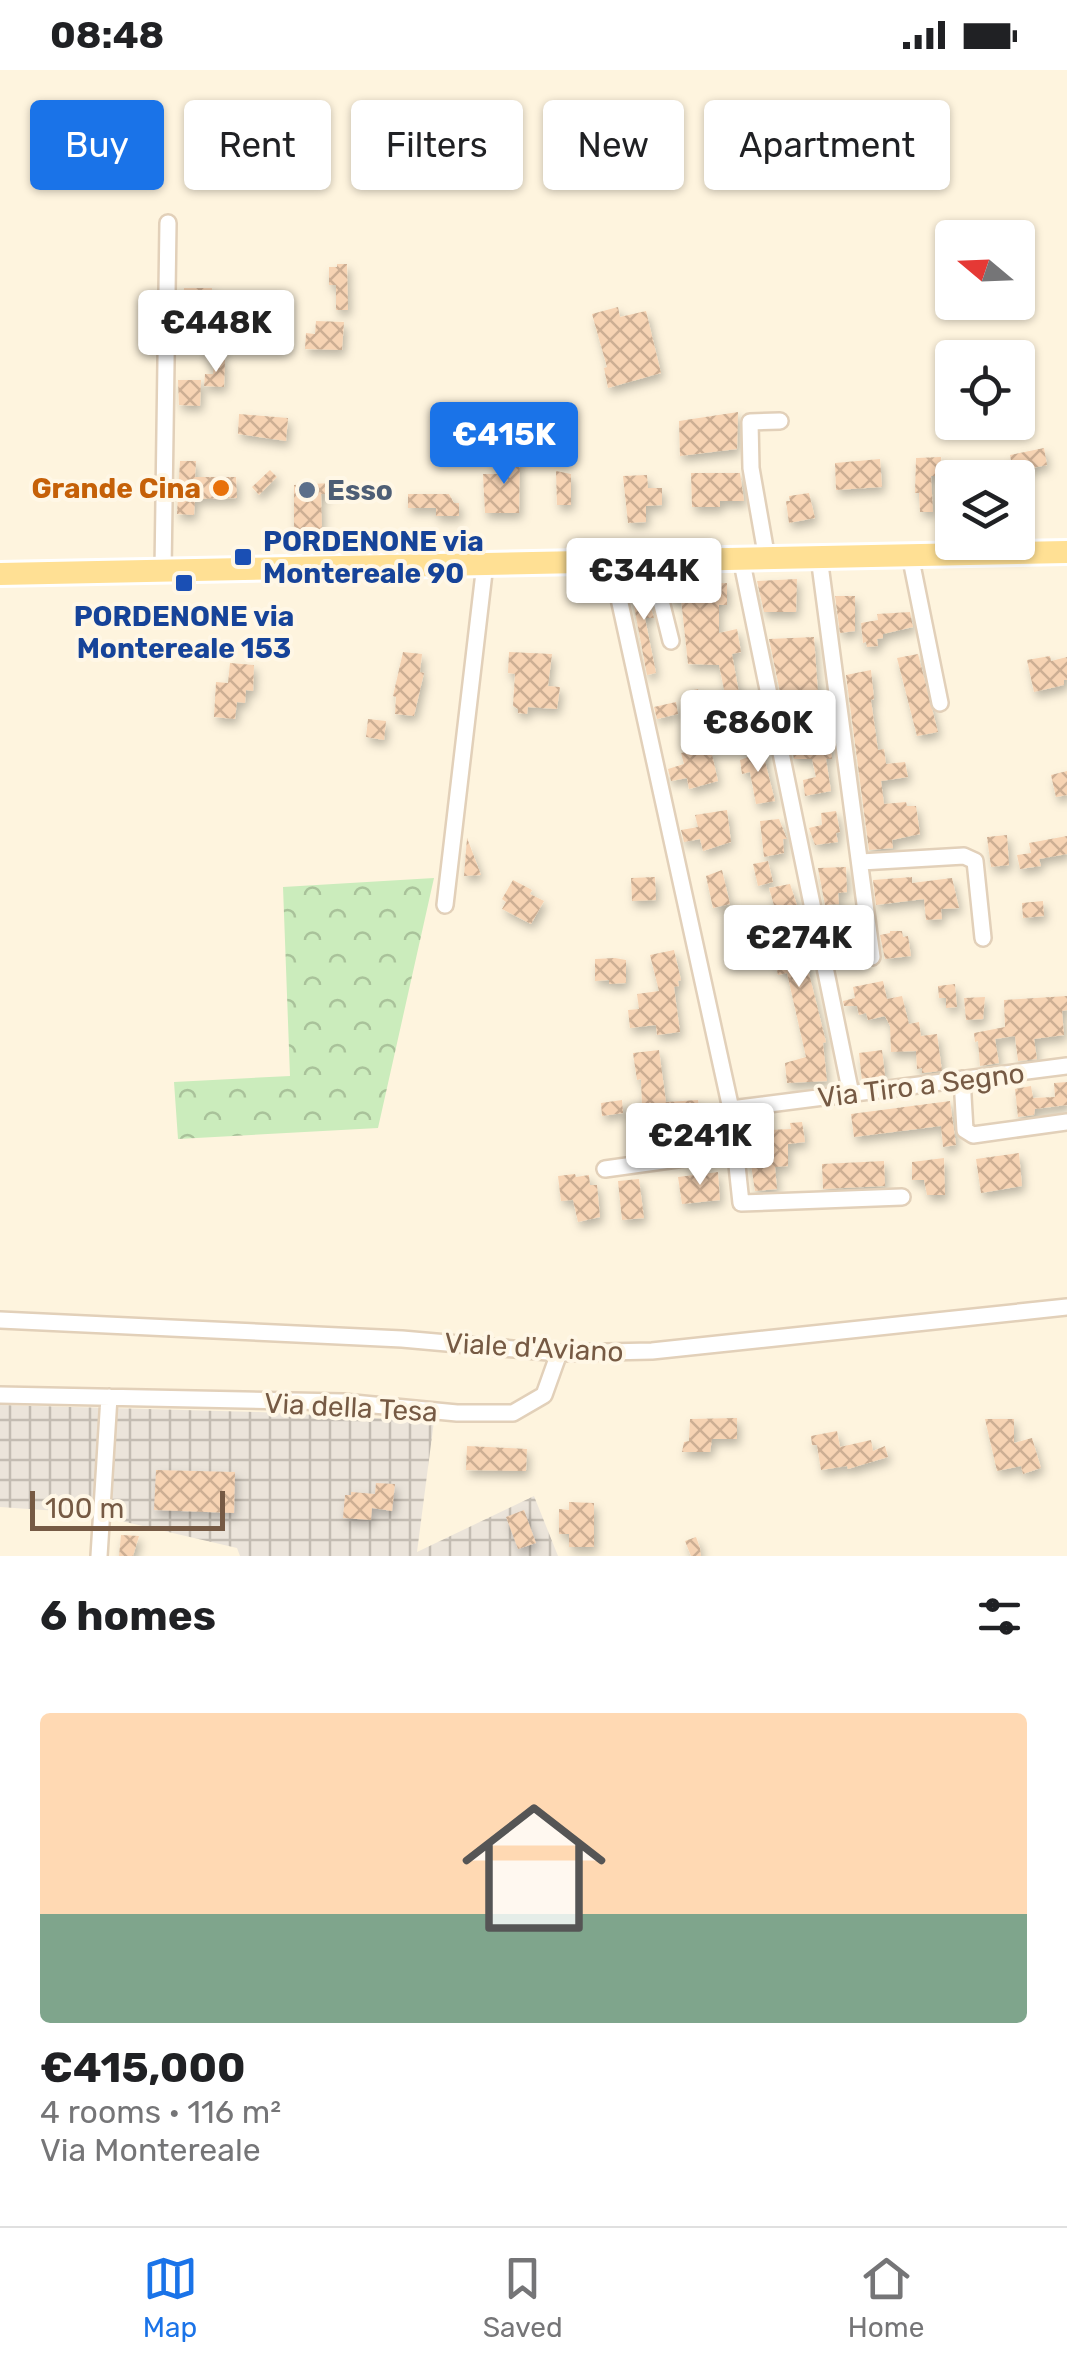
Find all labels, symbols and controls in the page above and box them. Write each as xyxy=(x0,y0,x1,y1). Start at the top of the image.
text: 08:48 xyxy=(50,12,164,58)
chip: Buy xyxy=(30,100,164,190)
chip: Rent xyxy=(184,100,331,190)
chip: Filters xyxy=(351,100,523,190)
chip: New xyxy=(543,100,684,190)
chip: Apartment xyxy=(704,100,950,190)
north arrow xyxy=(935,220,1035,320)
map controls xyxy=(935,220,1035,560)
pin: €448K xyxy=(146,290,286,375)
text: €448K xyxy=(160,303,272,341)
button: locate xyxy=(935,340,1035,440)
pin: €415K xyxy=(434,402,574,487)
text: €415K xyxy=(452,415,556,453)
button: layers xyxy=(935,460,1035,560)
place label: Grande Cina xyxy=(31,472,201,505)
place label: Esso xyxy=(327,474,393,507)
marker: Grande Cina xyxy=(210,477,232,499)
marker: Esso xyxy=(296,479,318,501)
place label: PORDENONE via Montereale 90 xyxy=(263,525,484,590)
pin: €344K xyxy=(574,538,714,623)
marker: PORDENONE via Montereale 90 xyxy=(232,546,254,568)
text: €344K xyxy=(588,551,700,589)
marker: PORDENONE via Montereale 153 xyxy=(173,572,195,594)
place label: PORDENONE via Montereale 153 xyxy=(74,600,294,665)
pin: €860K xyxy=(688,690,828,775)
text: €860K xyxy=(703,703,813,741)
pin: €274K xyxy=(729,905,869,990)
text: €274K xyxy=(746,918,852,956)
street label: Via Tiro a Segno xyxy=(816,1056,1026,1115)
pin: €241K xyxy=(630,1103,770,1188)
text: €241K xyxy=(648,1116,752,1154)
street label: Viale d'Aviano xyxy=(444,1326,624,1369)
street label: Via della Tesa xyxy=(263,1386,439,1429)
scale bar xyxy=(30,1486,225,1530)
text: 100 m xyxy=(45,1492,124,1525)
icon: filters xyxy=(972,1589,1027,1644)
text: 6 homes xyxy=(40,1591,216,1641)
icon: home xyxy=(444,1778,624,1958)
text: €415,000 xyxy=(40,2043,246,2093)
text: 4 rooms · 116 m² xyxy=(40,2093,281,2131)
text: Via Montereale xyxy=(40,2131,261,2169)
tab: Map xyxy=(143,2251,198,2344)
tab: Saved xyxy=(483,2251,563,2344)
tab: Home xyxy=(848,2251,924,2344)

